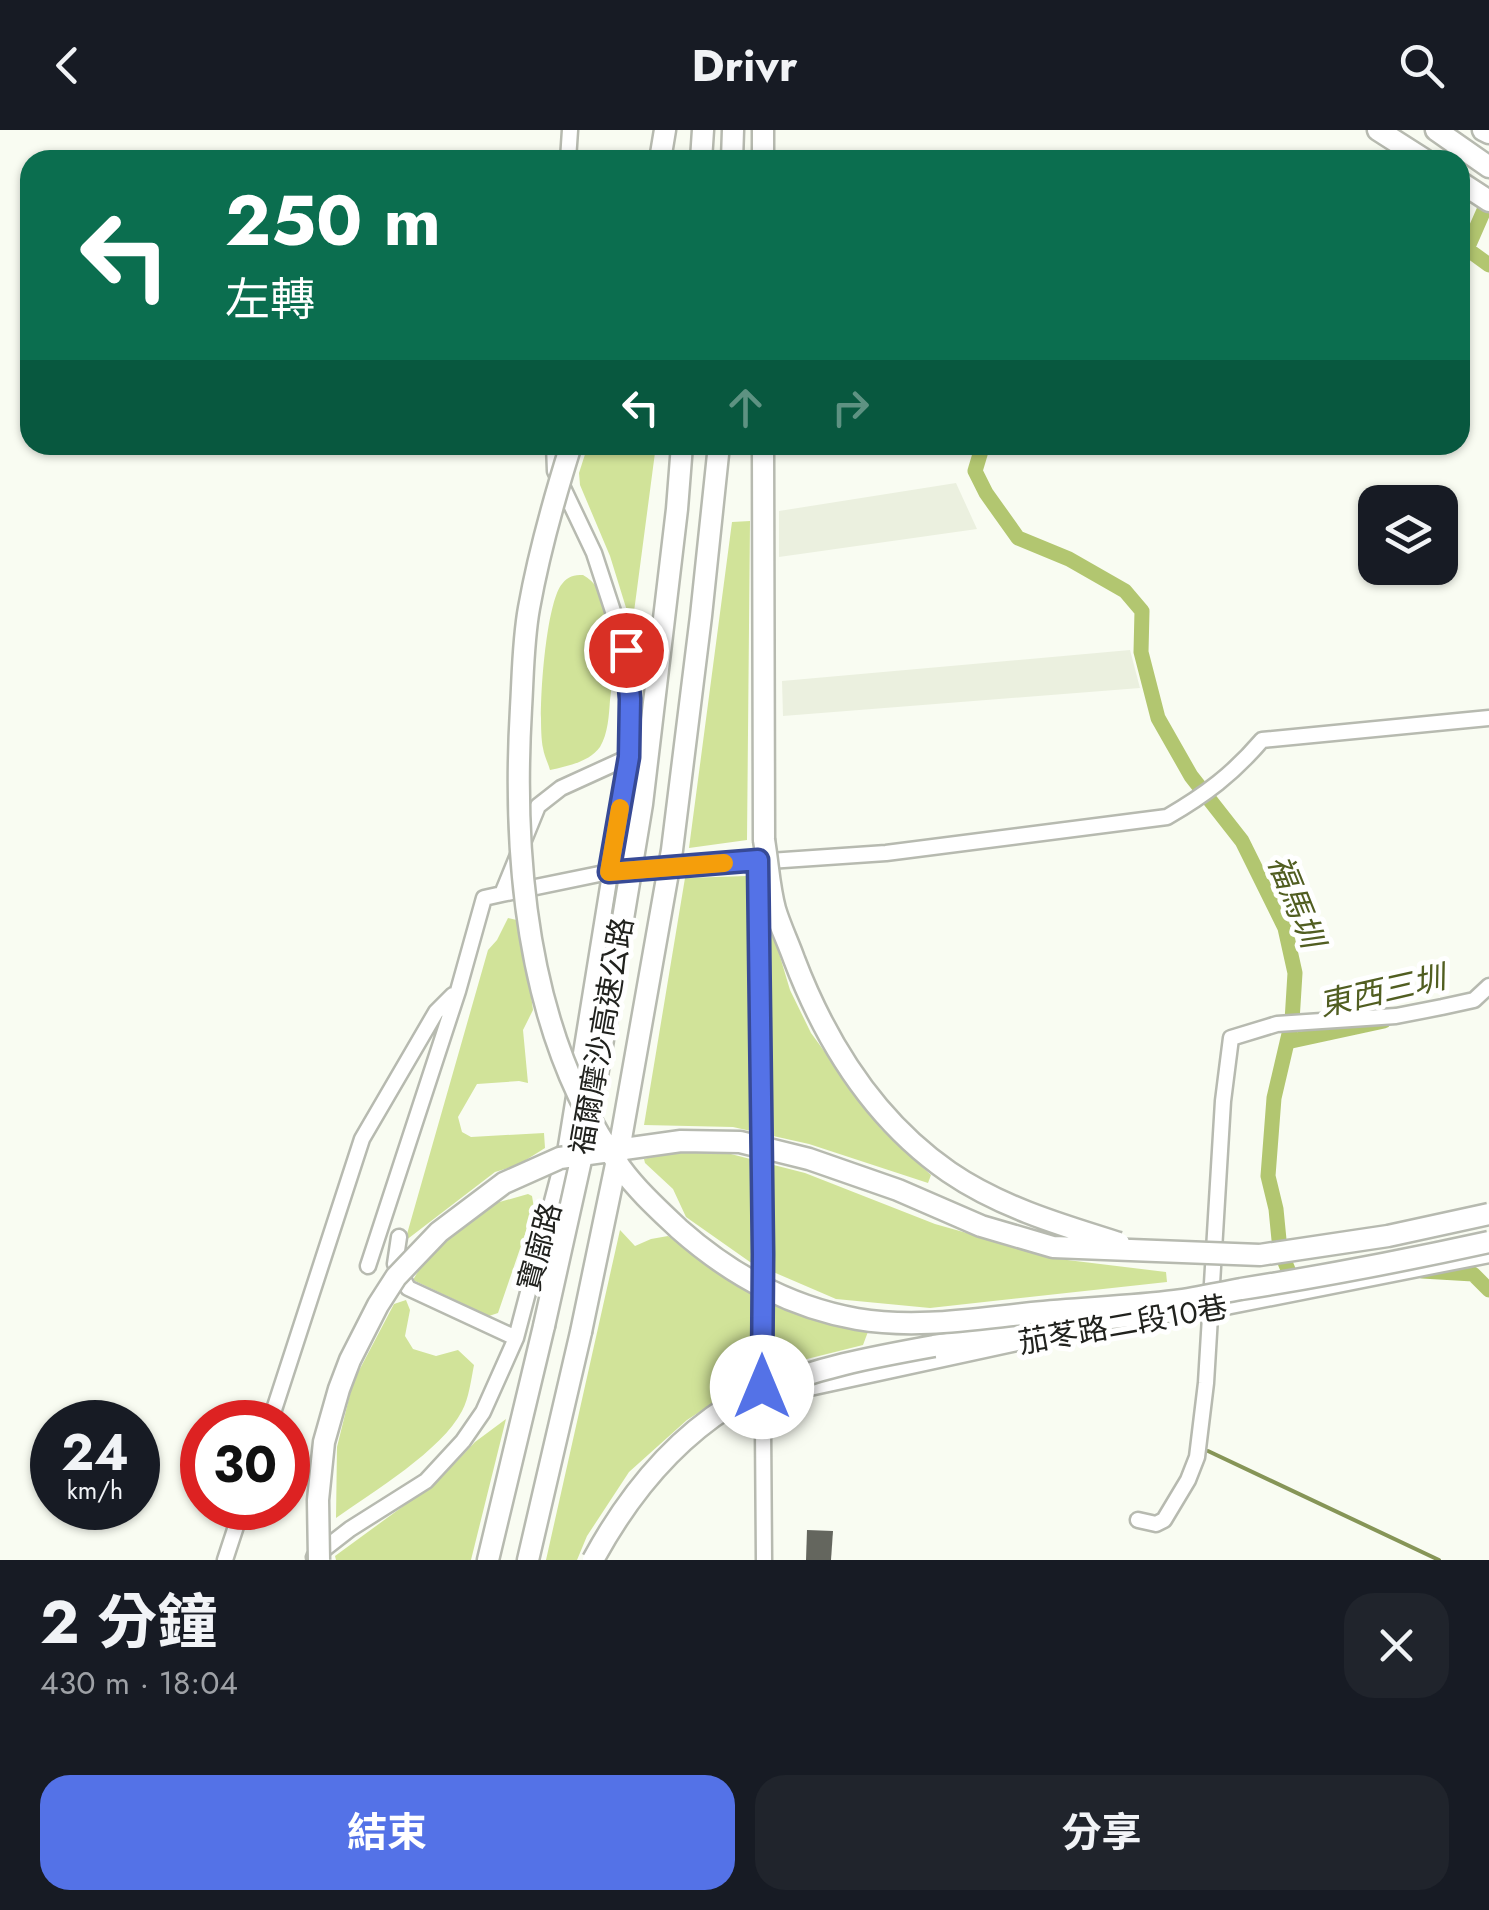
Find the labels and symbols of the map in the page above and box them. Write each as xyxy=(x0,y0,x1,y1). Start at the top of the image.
pin xyxy=(584,608,669,693)
water label: 福馬圳 xyxy=(1257,848,1337,958)
street label: 福爾摩沙高速公路 xyxy=(559,914,644,1158)
water label: 東西三圳 xyxy=(1314,953,1453,1028)
street label: 寶廍路 xyxy=(507,1198,572,1296)
street label: 茄苳路二段10巷 xyxy=(1015,1285,1231,1364)
position arrow xyxy=(710,1335,814,1439)
speed limit sign: 30 xyxy=(180,1400,310,1530)

